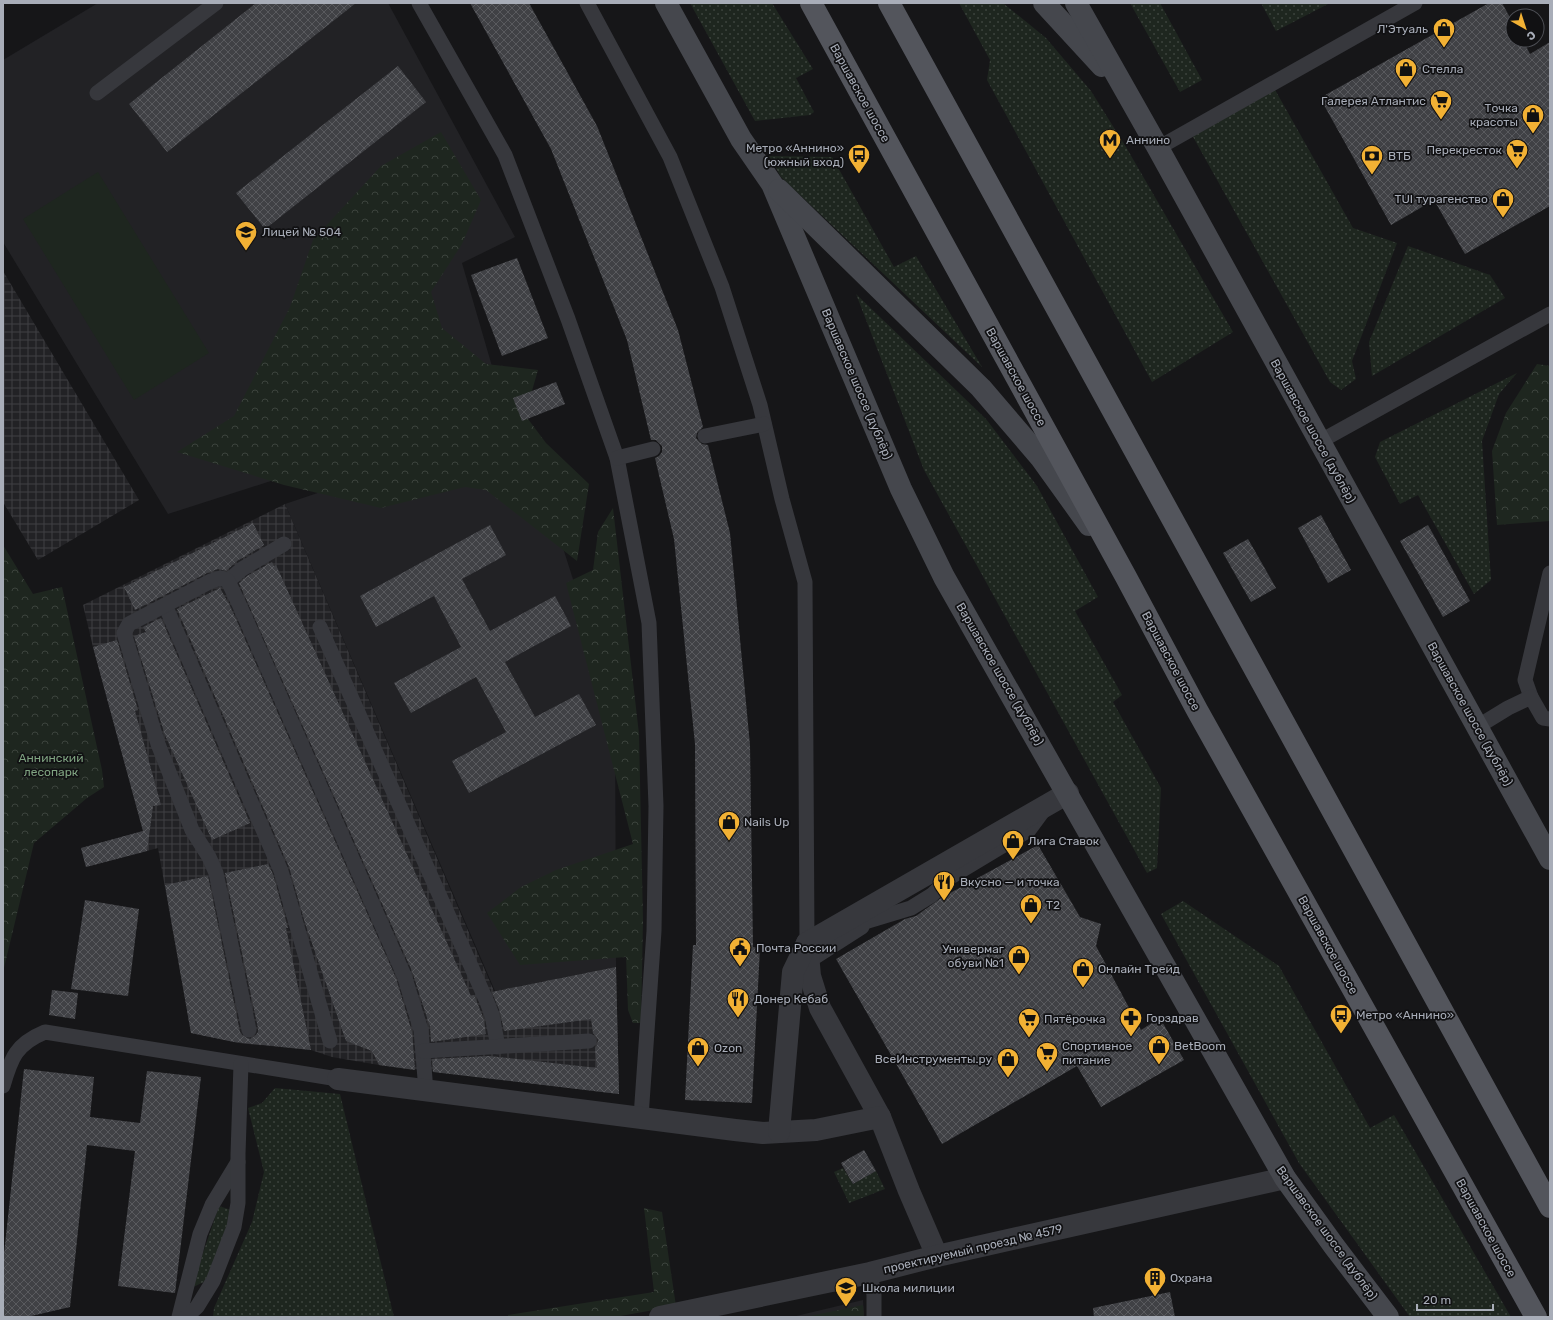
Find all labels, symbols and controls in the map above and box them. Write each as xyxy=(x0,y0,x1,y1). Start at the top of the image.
north arrow xyxy=(1505,8,1545,48)
shop icon: Л'Этуаль xyxy=(1431,16,1457,49)
place label: Л'Этуаль xyxy=(1377,22,1428,36)
text: С xyxy=(1524,28,1538,43)
street label: Варшавское шоссе xyxy=(827,41,893,145)
shop icon: Стелла xyxy=(1393,56,1419,89)
place label: Стелла xyxy=(1422,62,1463,76)
supermarket icon: Галерея Атлантис xyxy=(1428,88,1454,121)
place label: Галерея Атлантис xyxy=(1321,94,1426,108)
place label: Точка красоты xyxy=(1470,101,1518,129)
shop icon: Точка красоты xyxy=(1520,102,1546,135)
metro station icon: Аннино xyxy=(1097,127,1123,160)
place label: Аннино xyxy=(1126,133,1170,147)
supermarket icon: Перекресток xyxy=(1504,137,1530,170)
place label: Метро «Аннино» (южный вход) xyxy=(746,141,844,169)
bus stop icon: Метро «Аннино» (южный вход) xyxy=(846,142,872,175)
bank icon: ВТБ xyxy=(1359,143,1385,176)
place label: Перекресток xyxy=(1426,143,1503,157)
place label: ВТБ xyxy=(1388,149,1411,163)
shop icon: TUI турагенство xyxy=(1490,186,1516,219)
place label: TUI турагенство xyxy=(1394,192,1488,206)
school or university icon: Лицей № 504 xyxy=(233,219,259,252)
place label: Лицей № 504 xyxy=(262,225,342,239)
street label: Варшавское шоссе (дублёр) xyxy=(819,307,895,461)
street label: Варшавское шоссе xyxy=(983,325,1049,429)
street label: Варшавское шоссе (дублёр) xyxy=(1268,357,1358,505)
street label: Варшавское шоссе (дублёр) xyxy=(953,600,1047,748)
street label: Варшавское шоссе xyxy=(1139,609,1203,713)
street label: Варшавское шоссе (дублёр) xyxy=(1425,640,1515,788)
park label: Аннинский лесопарк xyxy=(19,751,83,779)
shop icon: Nails Up xyxy=(716,809,742,842)
place label: Nails Up xyxy=(744,815,789,829)
shop icon: Лига Ставок xyxy=(1000,828,1026,861)
place label: Лига Ставок xyxy=(1028,834,1100,848)
restaurant icon: Вкусно — и точка xyxy=(931,869,957,902)
place label: Вкусно — и точка xyxy=(960,875,1060,889)
shop icon: T2 xyxy=(1018,892,1044,925)
street label: Варшавское шоссе xyxy=(1295,893,1361,997)
place label: T2 xyxy=(1046,898,1060,912)
public building icon: Почта России xyxy=(727,935,753,968)
place label: Почта России xyxy=(756,941,836,955)
place label: Универмаг обуви №1 xyxy=(942,942,1005,970)
shop icon: Универмаг обуви №1 xyxy=(1006,943,1032,976)
shop icon: Онлайн Трейд xyxy=(1070,956,1096,989)
place label: Онлайн Трейд xyxy=(1098,962,1180,976)
restaurant icon: Донер Кебаб xyxy=(725,986,751,1019)
place label: Донер Кебаб xyxy=(754,992,828,1006)
bus stop icon: Метро «Аннино» xyxy=(1328,1002,1354,1035)
pharmacy icon: Горздрав xyxy=(1118,1005,1144,1038)
supermarket icon: Пятёрочка xyxy=(1016,1006,1042,1039)
place label: Метро «Аннино» xyxy=(1356,1008,1454,1022)
place label: Горздрав xyxy=(1146,1011,1199,1025)
place label: Пятёрочка xyxy=(1044,1012,1106,1026)
shop icon: BetBoom xyxy=(1146,1033,1172,1066)
shop icon: Ozon xyxy=(685,1035,711,1068)
place label: Спортивное питание xyxy=(1062,1039,1133,1067)
place label: BetBoom xyxy=(1174,1039,1226,1053)
supermarket icon: Спортивное питание xyxy=(1034,1040,1060,1073)
place label: Ozon xyxy=(714,1041,742,1055)
shop icon: ВсеИнструменты.ру xyxy=(995,1046,1021,1079)
place label: ВсеИнструменты.ру xyxy=(875,1052,992,1066)
street label: Варшавское шоссе (дублёр) xyxy=(1274,1163,1380,1303)
street label: Варшавское шоссе xyxy=(1453,1176,1519,1280)
street label: проектируемый проезд № 4579 xyxy=(882,1222,1064,1276)
building icon: Охрана xyxy=(1142,1265,1168,1298)
place label: Охрана xyxy=(1170,1271,1212,1285)
school or university icon: Школа милиции xyxy=(833,1275,859,1308)
place label: Школа милиции xyxy=(862,1281,955,1295)
scale bar xyxy=(1417,1286,1493,1312)
text: 20 m xyxy=(1423,1293,1451,1307)

